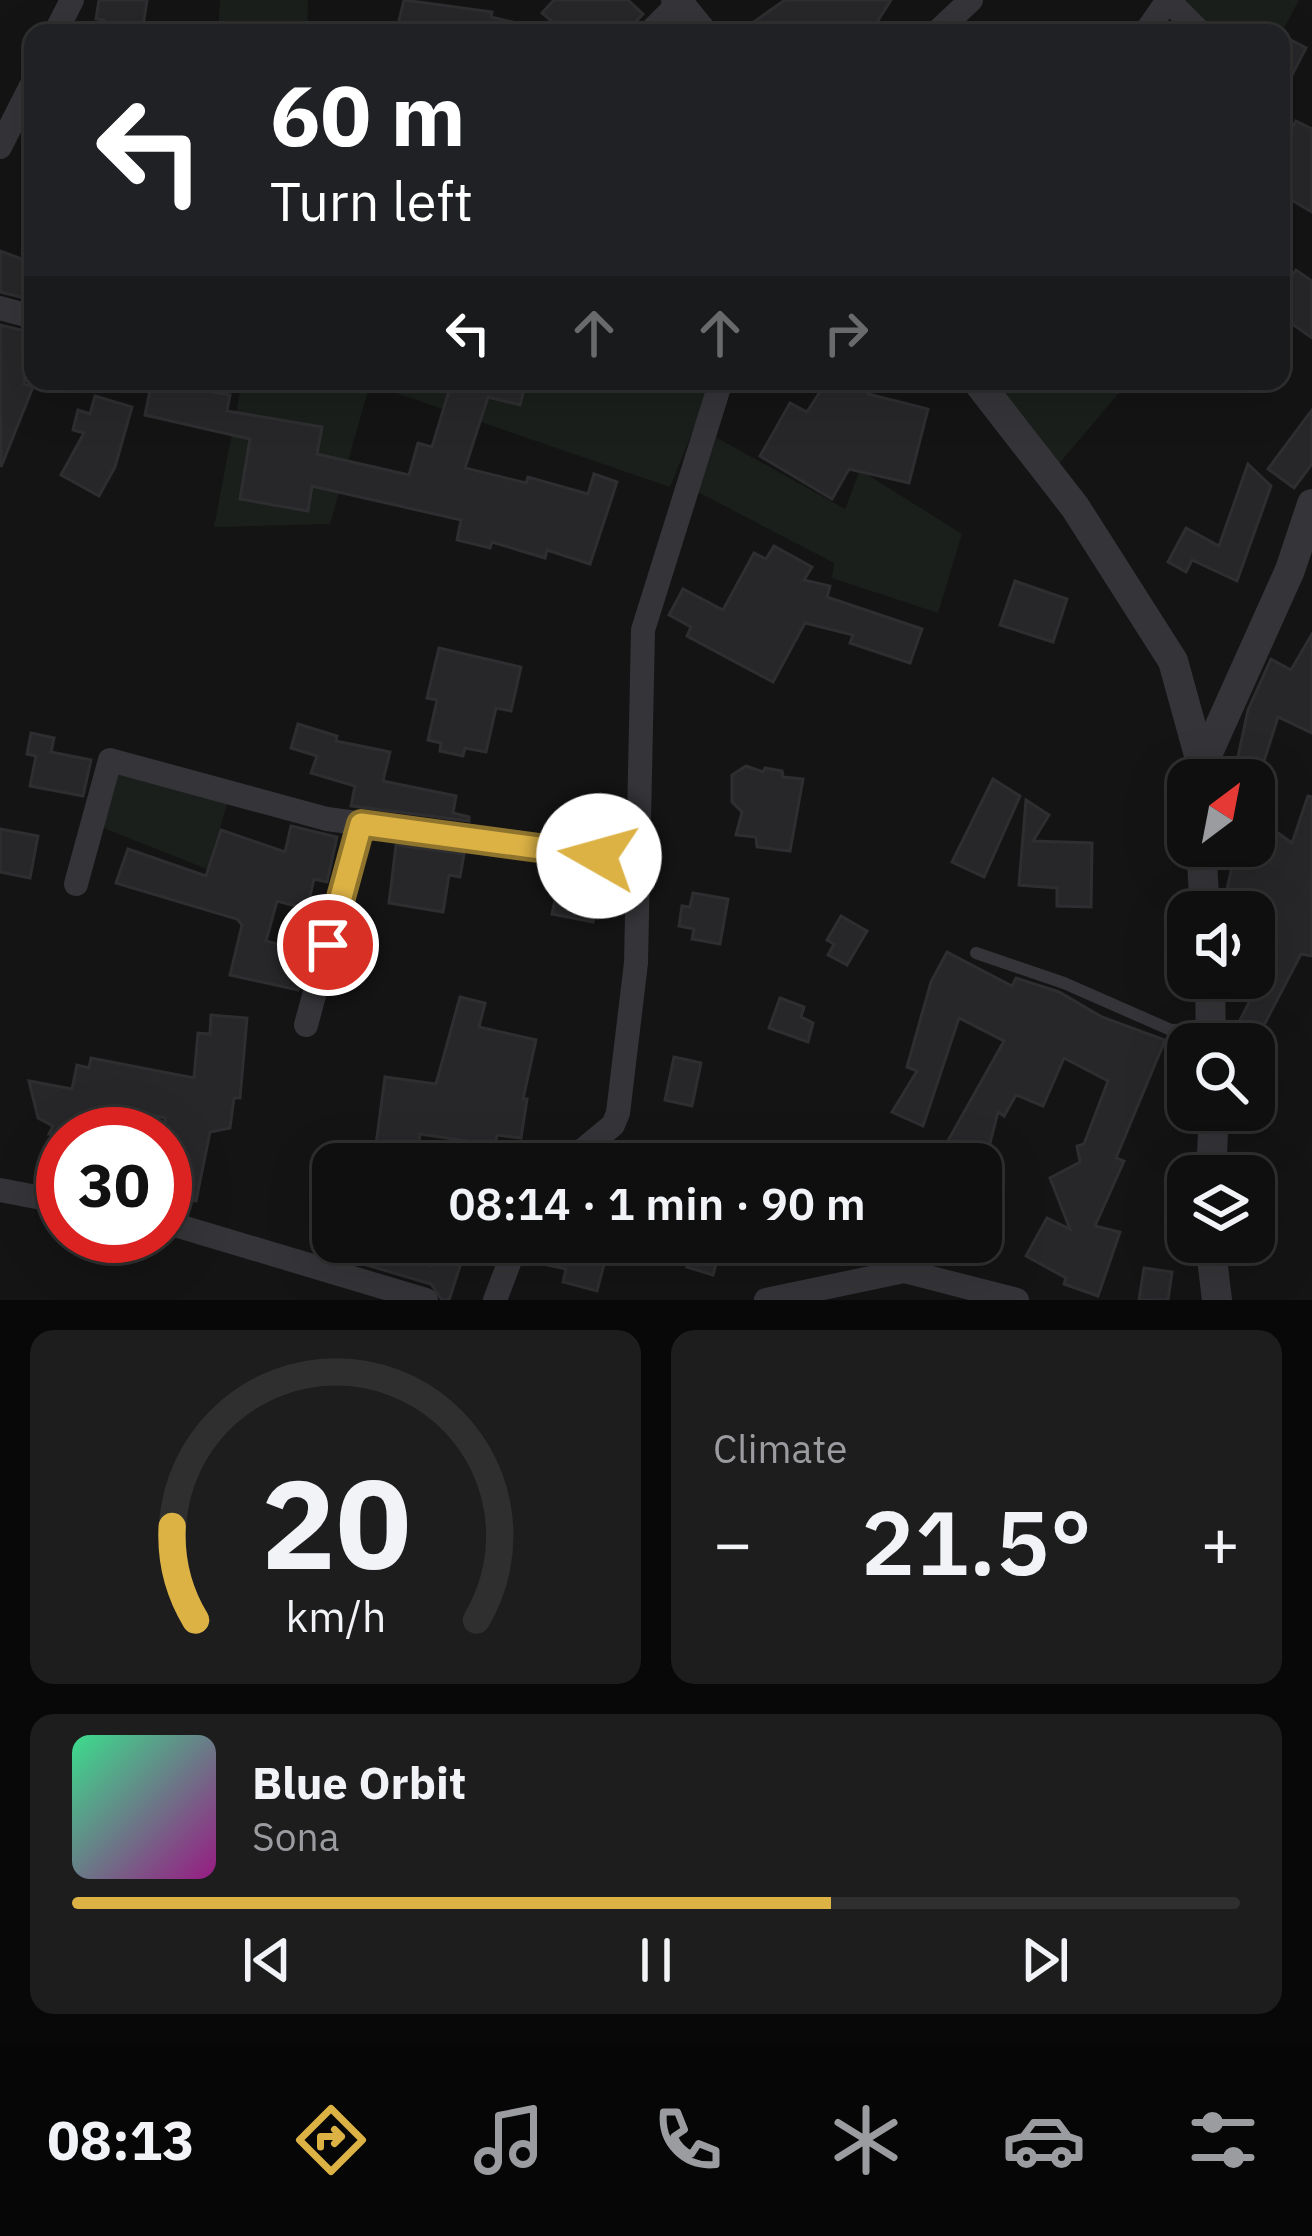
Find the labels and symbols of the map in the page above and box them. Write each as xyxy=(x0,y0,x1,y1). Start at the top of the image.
north arrow xyxy=(1167,759,1275,867)
position arrow xyxy=(536,793,662,919)
pin xyxy=(277,894,379,996)
speed limit sign: 30 xyxy=(36,1107,192,1263)

